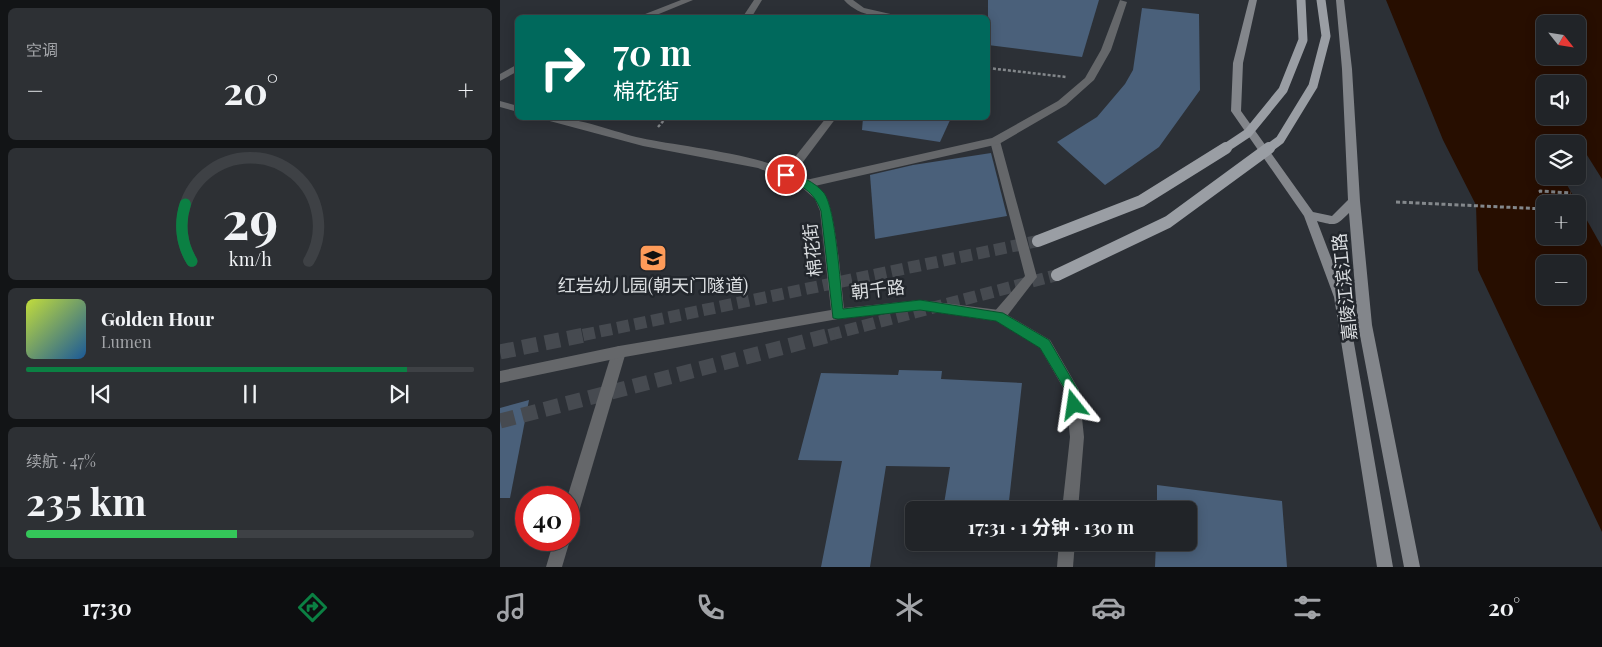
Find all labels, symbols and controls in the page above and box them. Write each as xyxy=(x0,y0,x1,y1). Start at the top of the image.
north arrow xyxy=(1536,15,1586,65)
map controls xyxy=(1536,15,1586,305)
text: 70 m xyxy=(613,28,691,75)
icon: right xyxy=(530,35,595,100)
text: 空调 xyxy=(26,39,58,60)
text: 20° xyxy=(223,64,278,115)
text: − xyxy=(26,71,44,108)
text: + xyxy=(458,71,474,108)
text: 棉花街 xyxy=(613,75,679,105)
button: sound xyxy=(1536,75,1586,125)
button: layers xyxy=(1536,135,1586,185)
pin xyxy=(765,154,807,196)
icon: arrive xyxy=(772,161,800,189)
text: 29 xyxy=(222,184,278,253)
button: + xyxy=(1536,195,1586,245)
street label: 棉花街 xyxy=(797,222,827,278)
street label: 嘉陵江滨江路 xyxy=(1326,232,1362,342)
school or university icon: 红岩幼儿园(朝天门隧道) xyxy=(638,243,668,273)
text: km/h xyxy=(229,247,272,270)
button: − xyxy=(1536,255,1586,305)
place label: 红岩幼儿园(朝天门隧道) xyxy=(558,273,748,297)
street label: 朝千路 xyxy=(850,274,906,304)
text: Golden Hour xyxy=(101,305,214,331)
text: Lumen xyxy=(101,331,152,352)
position arrow xyxy=(1047,378,1099,430)
icon: previous xyxy=(87,380,115,408)
icon: pause xyxy=(236,380,264,408)
icon: next xyxy=(385,380,413,408)
text: 续航 · 47% xyxy=(26,450,96,471)
text: 235 km xyxy=(26,475,146,526)
speed limit sign: 40 xyxy=(515,486,580,551)
text: 17:31 · 1 分钟 · 130 m xyxy=(968,513,1134,539)
icon: directions xyxy=(295,590,330,625)
icon: music xyxy=(494,590,529,625)
icon: phone xyxy=(693,590,728,625)
icon: climate xyxy=(892,590,927,625)
icon: car xyxy=(1091,590,1126,625)
icon: filters xyxy=(1290,590,1325,625)
text: 17:30 xyxy=(82,592,132,622)
text: 20° xyxy=(1488,592,1520,622)

